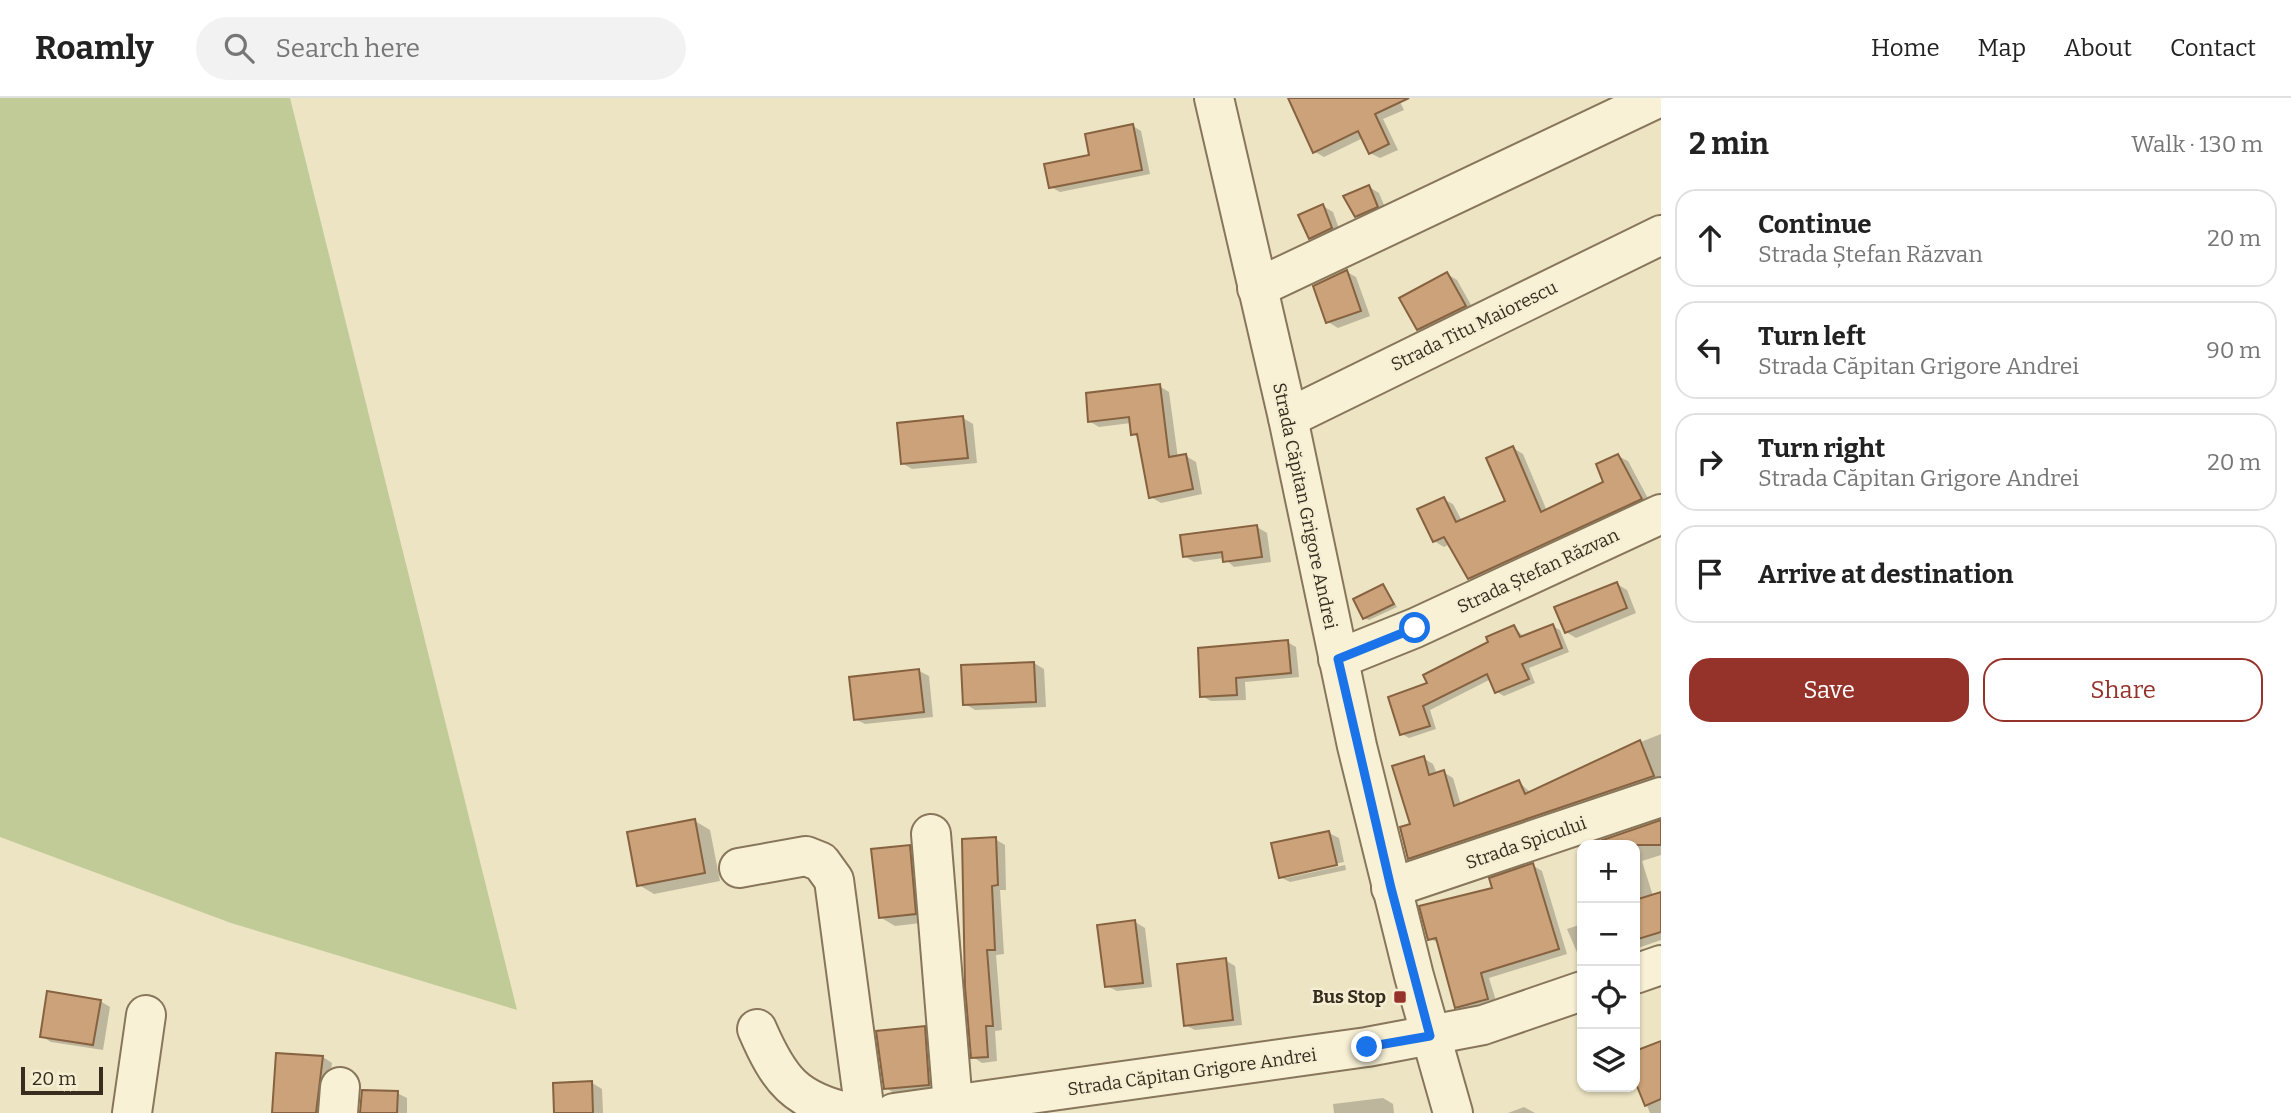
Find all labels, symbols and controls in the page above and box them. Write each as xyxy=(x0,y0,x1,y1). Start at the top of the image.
search box xyxy=(196,17,686,80)
text: Roamly xyxy=(35,28,154,68)
icon: search xyxy=(220,29,258,67)
text: Search here xyxy=(276,33,420,64)
text: Home xyxy=(1871,34,1940,62)
text: Map xyxy=(1978,34,2026,62)
text: About xyxy=(2064,34,2132,62)
text: Contact xyxy=(2170,34,2256,62)
text: 2 min xyxy=(1689,126,1769,162)
text: Walk · 130 m xyxy=(2131,130,2263,158)
text: Continue xyxy=(1758,209,1872,240)
icon: ahead xyxy=(1691,219,1729,257)
text: 20 m xyxy=(2207,224,2261,252)
text: Strada Ștefan Răzvan xyxy=(1758,240,1983,268)
street label: Strada Titu Maiorescu xyxy=(1387,276,1561,376)
text: Turn left xyxy=(1758,321,1866,352)
icon: left xyxy=(1691,331,1729,369)
text: 90 m xyxy=(2206,336,2261,364)
text: Strada Căpitan Grigore Andrei xyxy=(1758,352,2079,380)
street label: Strada Căpitan Grigore Andrei xyxy=(1268,381,1342,631)
text: Turn right xyxy=(1758,433,1885,464)
icon: right xyxy=(1691,443,1729,481)
text: 20 m xyxy=(2207,448,2261,476)
text: Strada Căpitan Grigore Andrei xyxy=(1758,464,2079,492)
street label: Strada Ștefan Răzvan xyxy=(1454,524,1623,618)
icon: arrive xyxy=(1691,555,1729,593)
text: Arrive at destination xyxy=(1758,559,2013,590)
route start xyxy=(1399,612,1430,643)
button: Save xyxy=(1689,658,1969,722)
button: Share xyxy=(1983,658,2263,722)
street label: Strada Spicului xyxy=(1463,812,1589,874)
map controls xyxy=(1577,840,1640,1092)
button: + xyxy=(1577,840,1640,903)
button: − xyxy=(1577,903,1640,966)
button: locate xyxy=(1577,966,1640,1029)
place label: Bus Stop xyxy=(1312,986,1386,1008)
marker: Bus Stop xyxy=(1392,989,1408,1005)
button: layers xyxy=(1577,1029,1640,1092)
route end xyxy=(1351,1031,1382,1062)
street label: Strada Căpitan Grigore Andrei xyxy=(1066,1044,1318,1100)
scale bar xyxy=(21,1064,103,1096)
text: 20 m xyxy=(32,1067,76,1090)

